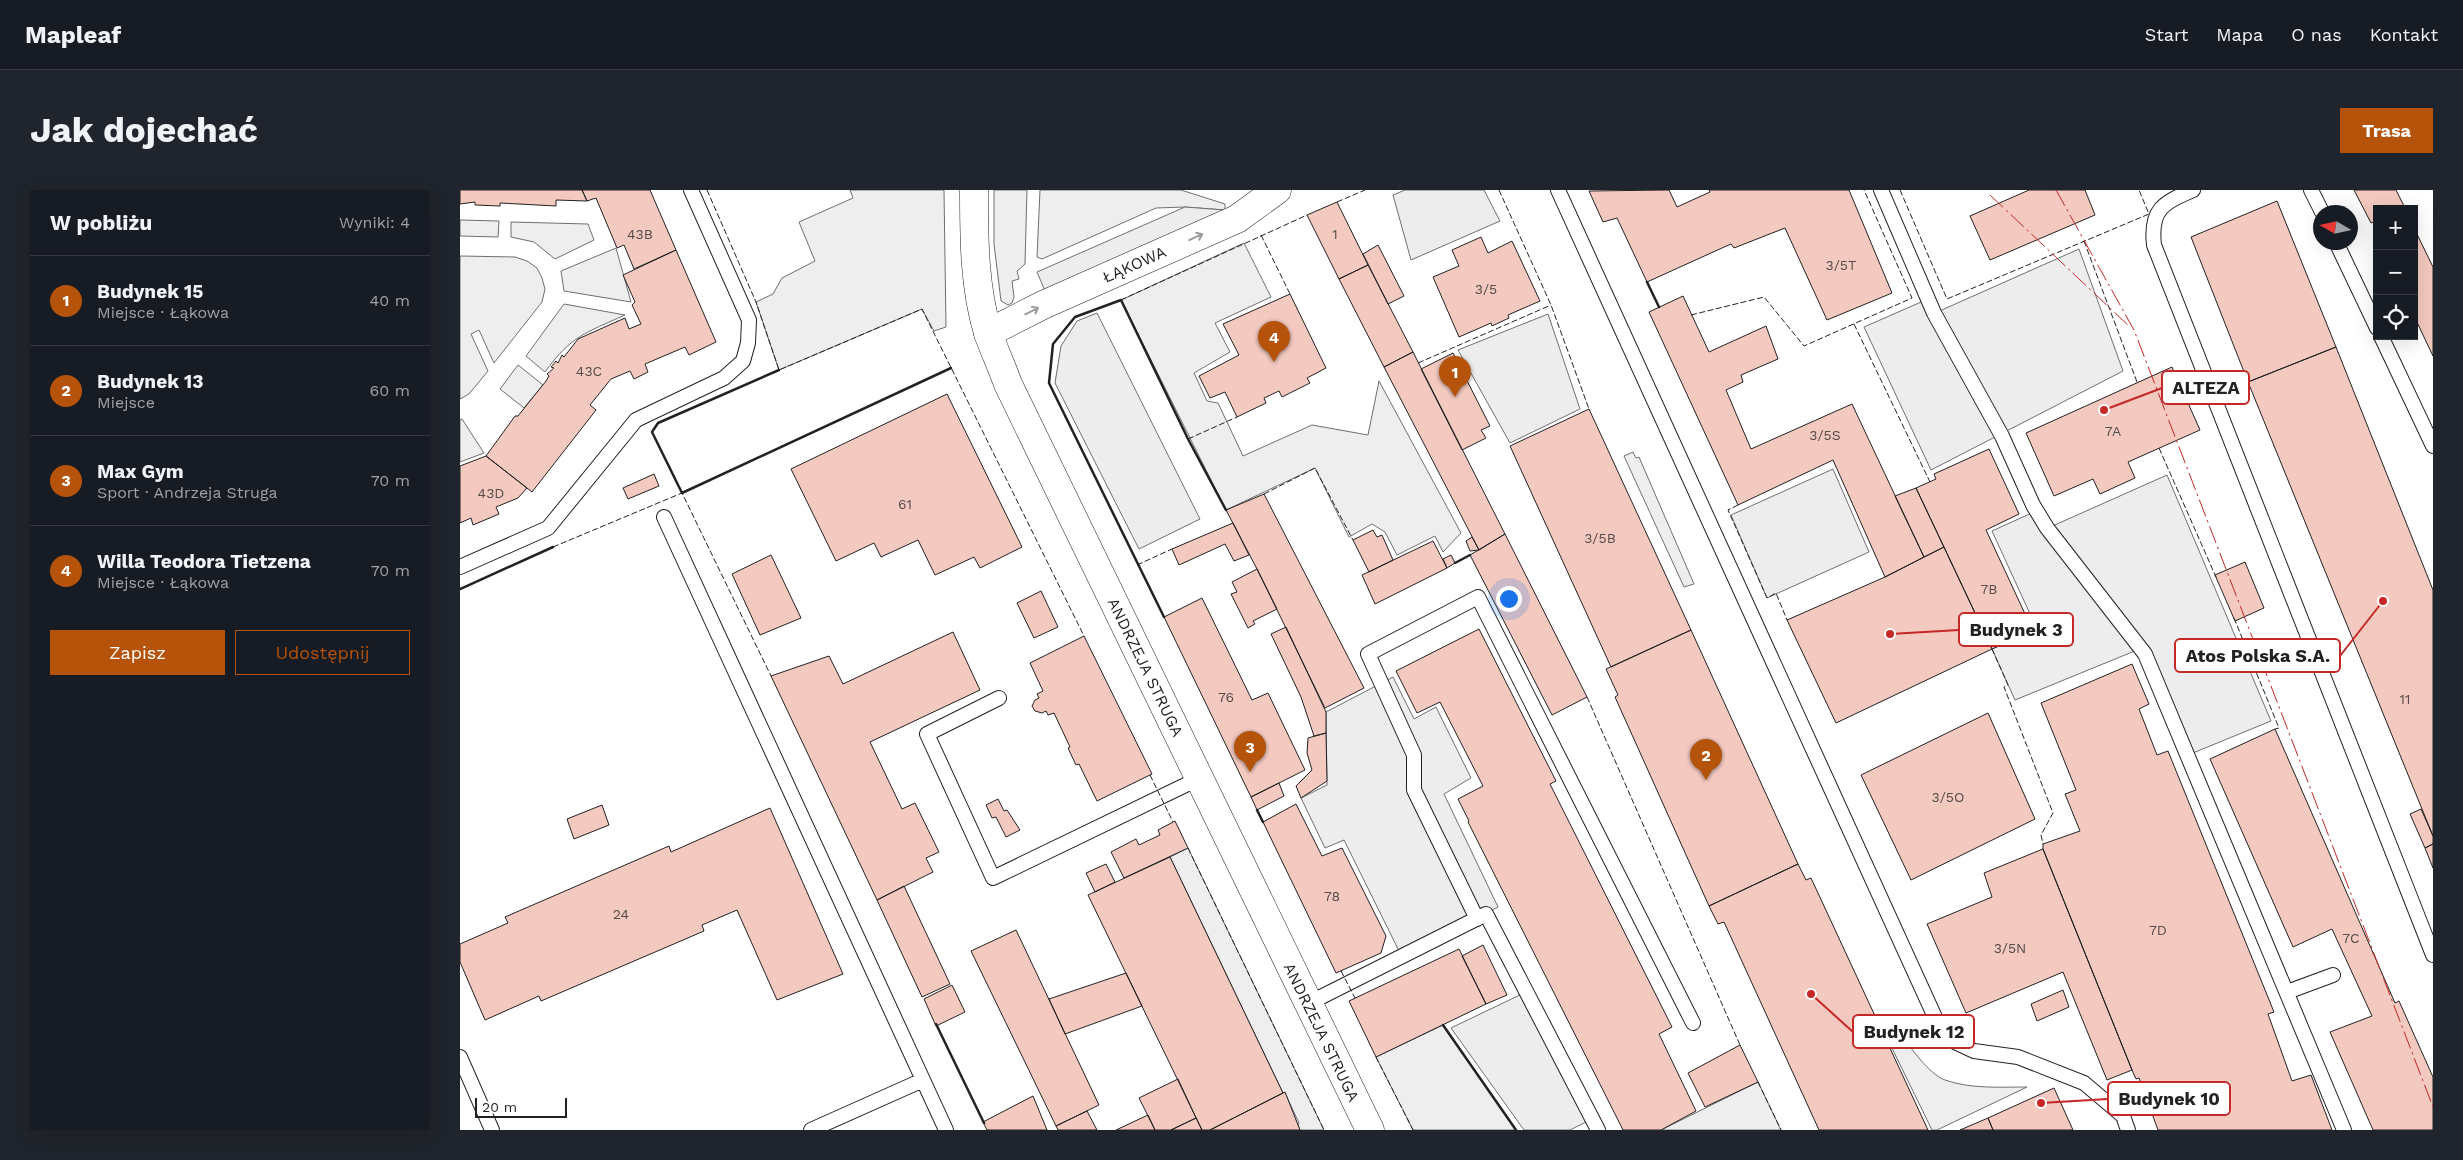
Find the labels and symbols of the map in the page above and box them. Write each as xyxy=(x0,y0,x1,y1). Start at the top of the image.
north arrow xyxy=(2313,205,2358,250)
house number: 43B xyxy=(627,226,653,242)
house number: 1 xyxy=(1332,226,1338,242)
one-way arrow xyxy=(1188,232,1203,241)
street label: ŁĄKOWA xyxy=(1099,242,1169,287)
house number: 3/5T xyxy=(1826,257,1857,273)
house number: 3/5 xyxy=(1475,281,1497,297)
one-way arrow xyxy=(1024,306,1039,315)
pin: 4 xyxy=(1258,321,1290,362)
pin: 1 xyxy=(1439,356,1471,397)
house number: 43C xyxy=(576,363,602,379)
callout: ALTEZA xyxy=(2162,371,2249,404)
text: ALTEZA xyxy=(2172,377,2240,398)
house number: 7A xyxy=(2105,423,2121,439)
house number: 3/5S xyxy=(1809,427,1841,443)
house number: 43D xyxy=(478,485,504,501)
house number: 61 xyxy=(898,496,912,512)
house number: 3/5B xyxy=(1584,530,1616,546)
house number: 7B xyxy=(1981,581,1998,597)
your location xyxy=(1496,586,1522,612)
street label: ANDRZEJA STRUGA xyxy=(1104,595,1188,740)
callout: Budynek 3 xyxy=(1959,613,2073,646)
text: Budynek 3 xyxy=(1969,619,2063,640)
callout: Atos Polska S.A. xyxy=(2175,639,2340,672)
text: Atos Polska S.A. xyxy=(2186,645,2330,666)
house number: 76 xyxy=(1218,689,1234,705)
house number: 11 xyxy=(2400,691,2410,707)
pin: 3 xyxy=(1234,731,1266,772)
pin: 2 xyxy=(1690,739,1722,780)
house number: 3/5O xyxy=(1932,789,1964,805)
house number: 78 xyxy=(1324,888,1340,904)
house number: 24 xyxy=(613,906,629,922)
house number: 7D xyxy=(2149,922,2167,938)
house number: 7C xyxy=(2342,930,2360,946)
house number: 3/5N xyxy=(1994,940,2026,956)
street label: ANDRZEJA STRUGA xyxy=(1280,960,1364,1105)
callout: Budynek 12 xyxy=(1853,1015,1974,1048)
text: Budynek 12 xyxy=(1864,1021,1964,1042)
callout: Budynek 10 xyxy=(2108,1082,2230,1115)
text: Budynek 10 xyxy=(2118,1088,2220,1109)
scale bar xyxy=(475,1095,568,1118)

